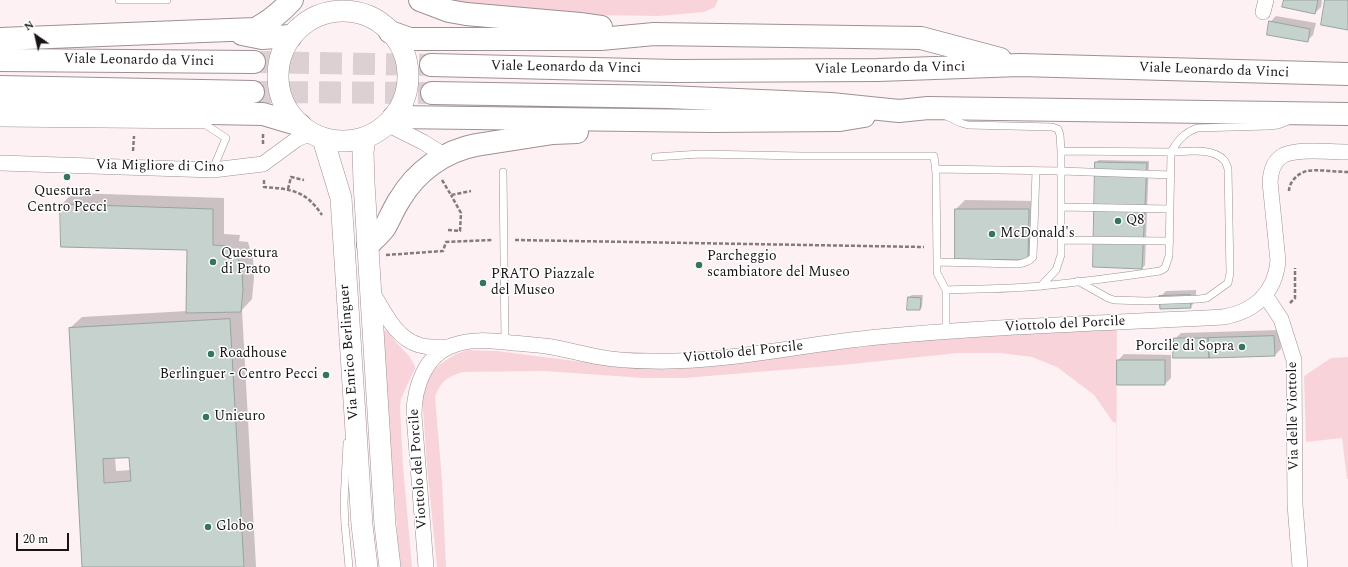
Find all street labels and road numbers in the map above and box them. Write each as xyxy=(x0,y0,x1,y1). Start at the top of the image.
street label: Viale Leonardo da Vinci xyxy=(64,51,214,71)
street label: Viale Leonardo da Vinci xyxy=(491,58,641,78)
street label: Viale Leonardo da Vinci xyxy=(815,59,965,79)
street label: Viale Leonardo da Vinci xyxy=(1138,60,1290,82)
street label: Via Migliore di Cino xyxy=(96,157,224,177)
street label: Via Enrico Berlinguer xyxy=(337,283,363,421)
street label: Viottolo del Porcile xyxy=(1004,313,1126,337)
street label: Viottolo del Porcile xyxy=(682,338,804,368)
street label: Via delle Viottole xyxy=(1285,361,1303,471)
street label: Viottolo del Porcile xyxy=(406,408,432,530)

